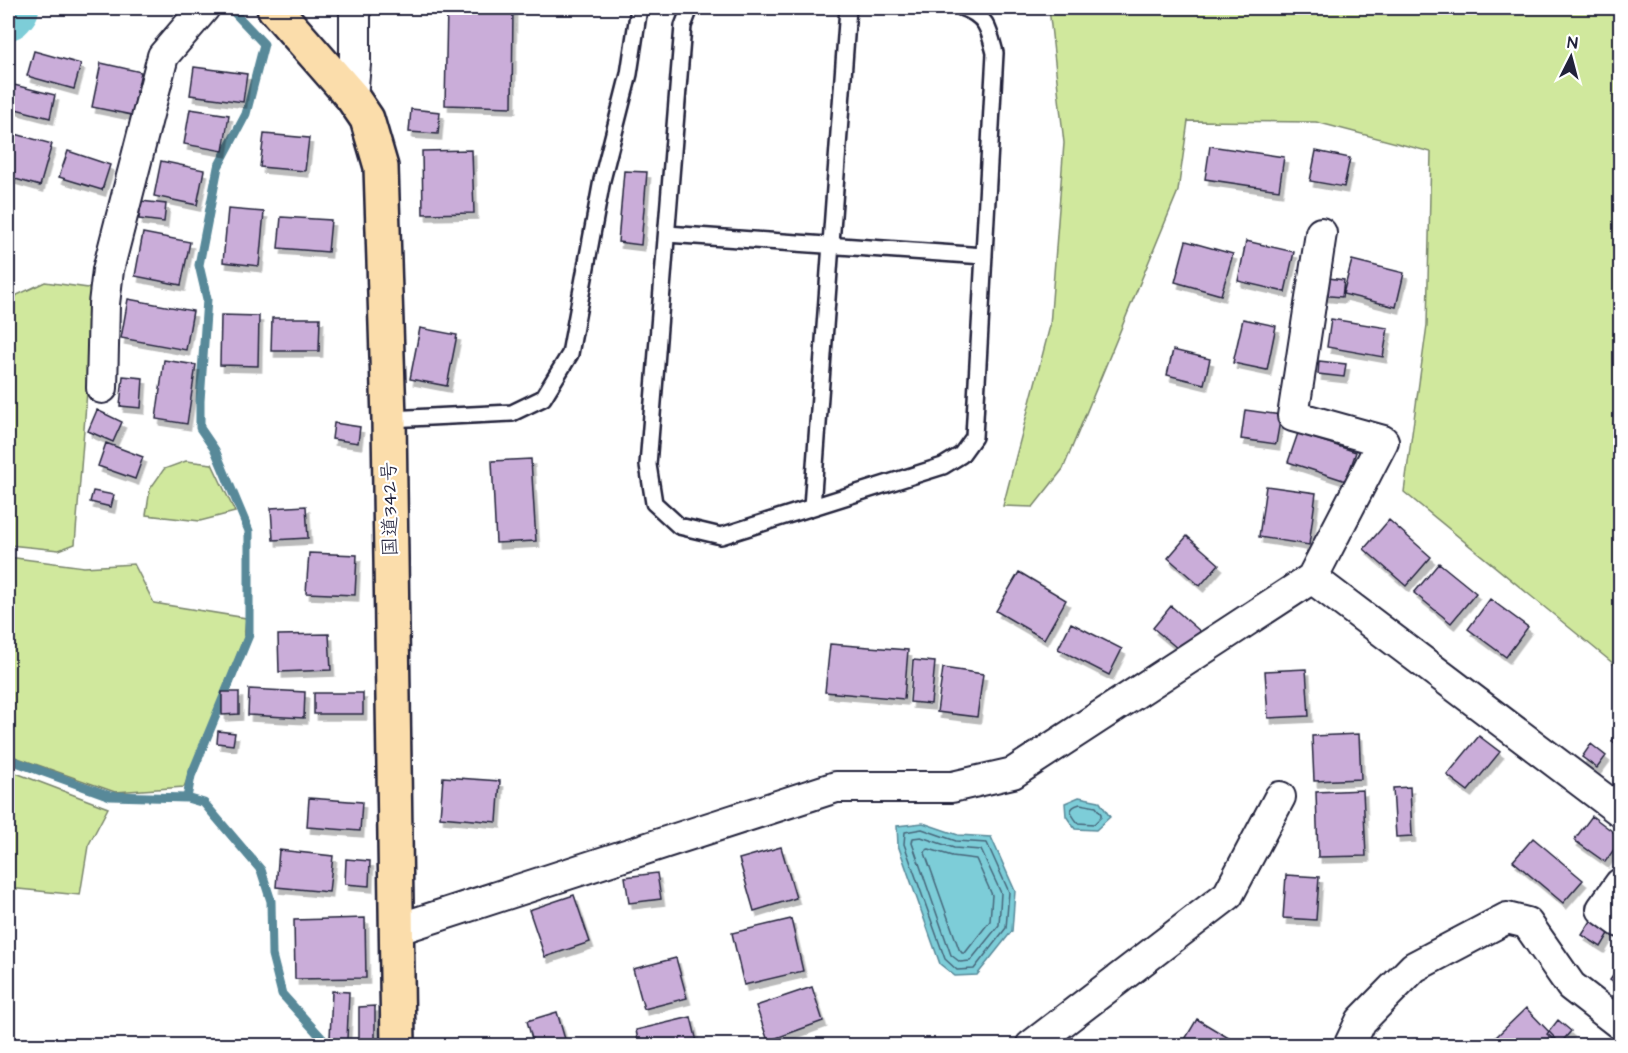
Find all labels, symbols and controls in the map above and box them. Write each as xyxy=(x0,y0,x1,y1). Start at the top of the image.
north arrow xyxy=(1541,27,1601,87)
text: N xyxy=(1566,32,1579,55)
street label: 国道342号 xyxy=(375,461,405,557)

